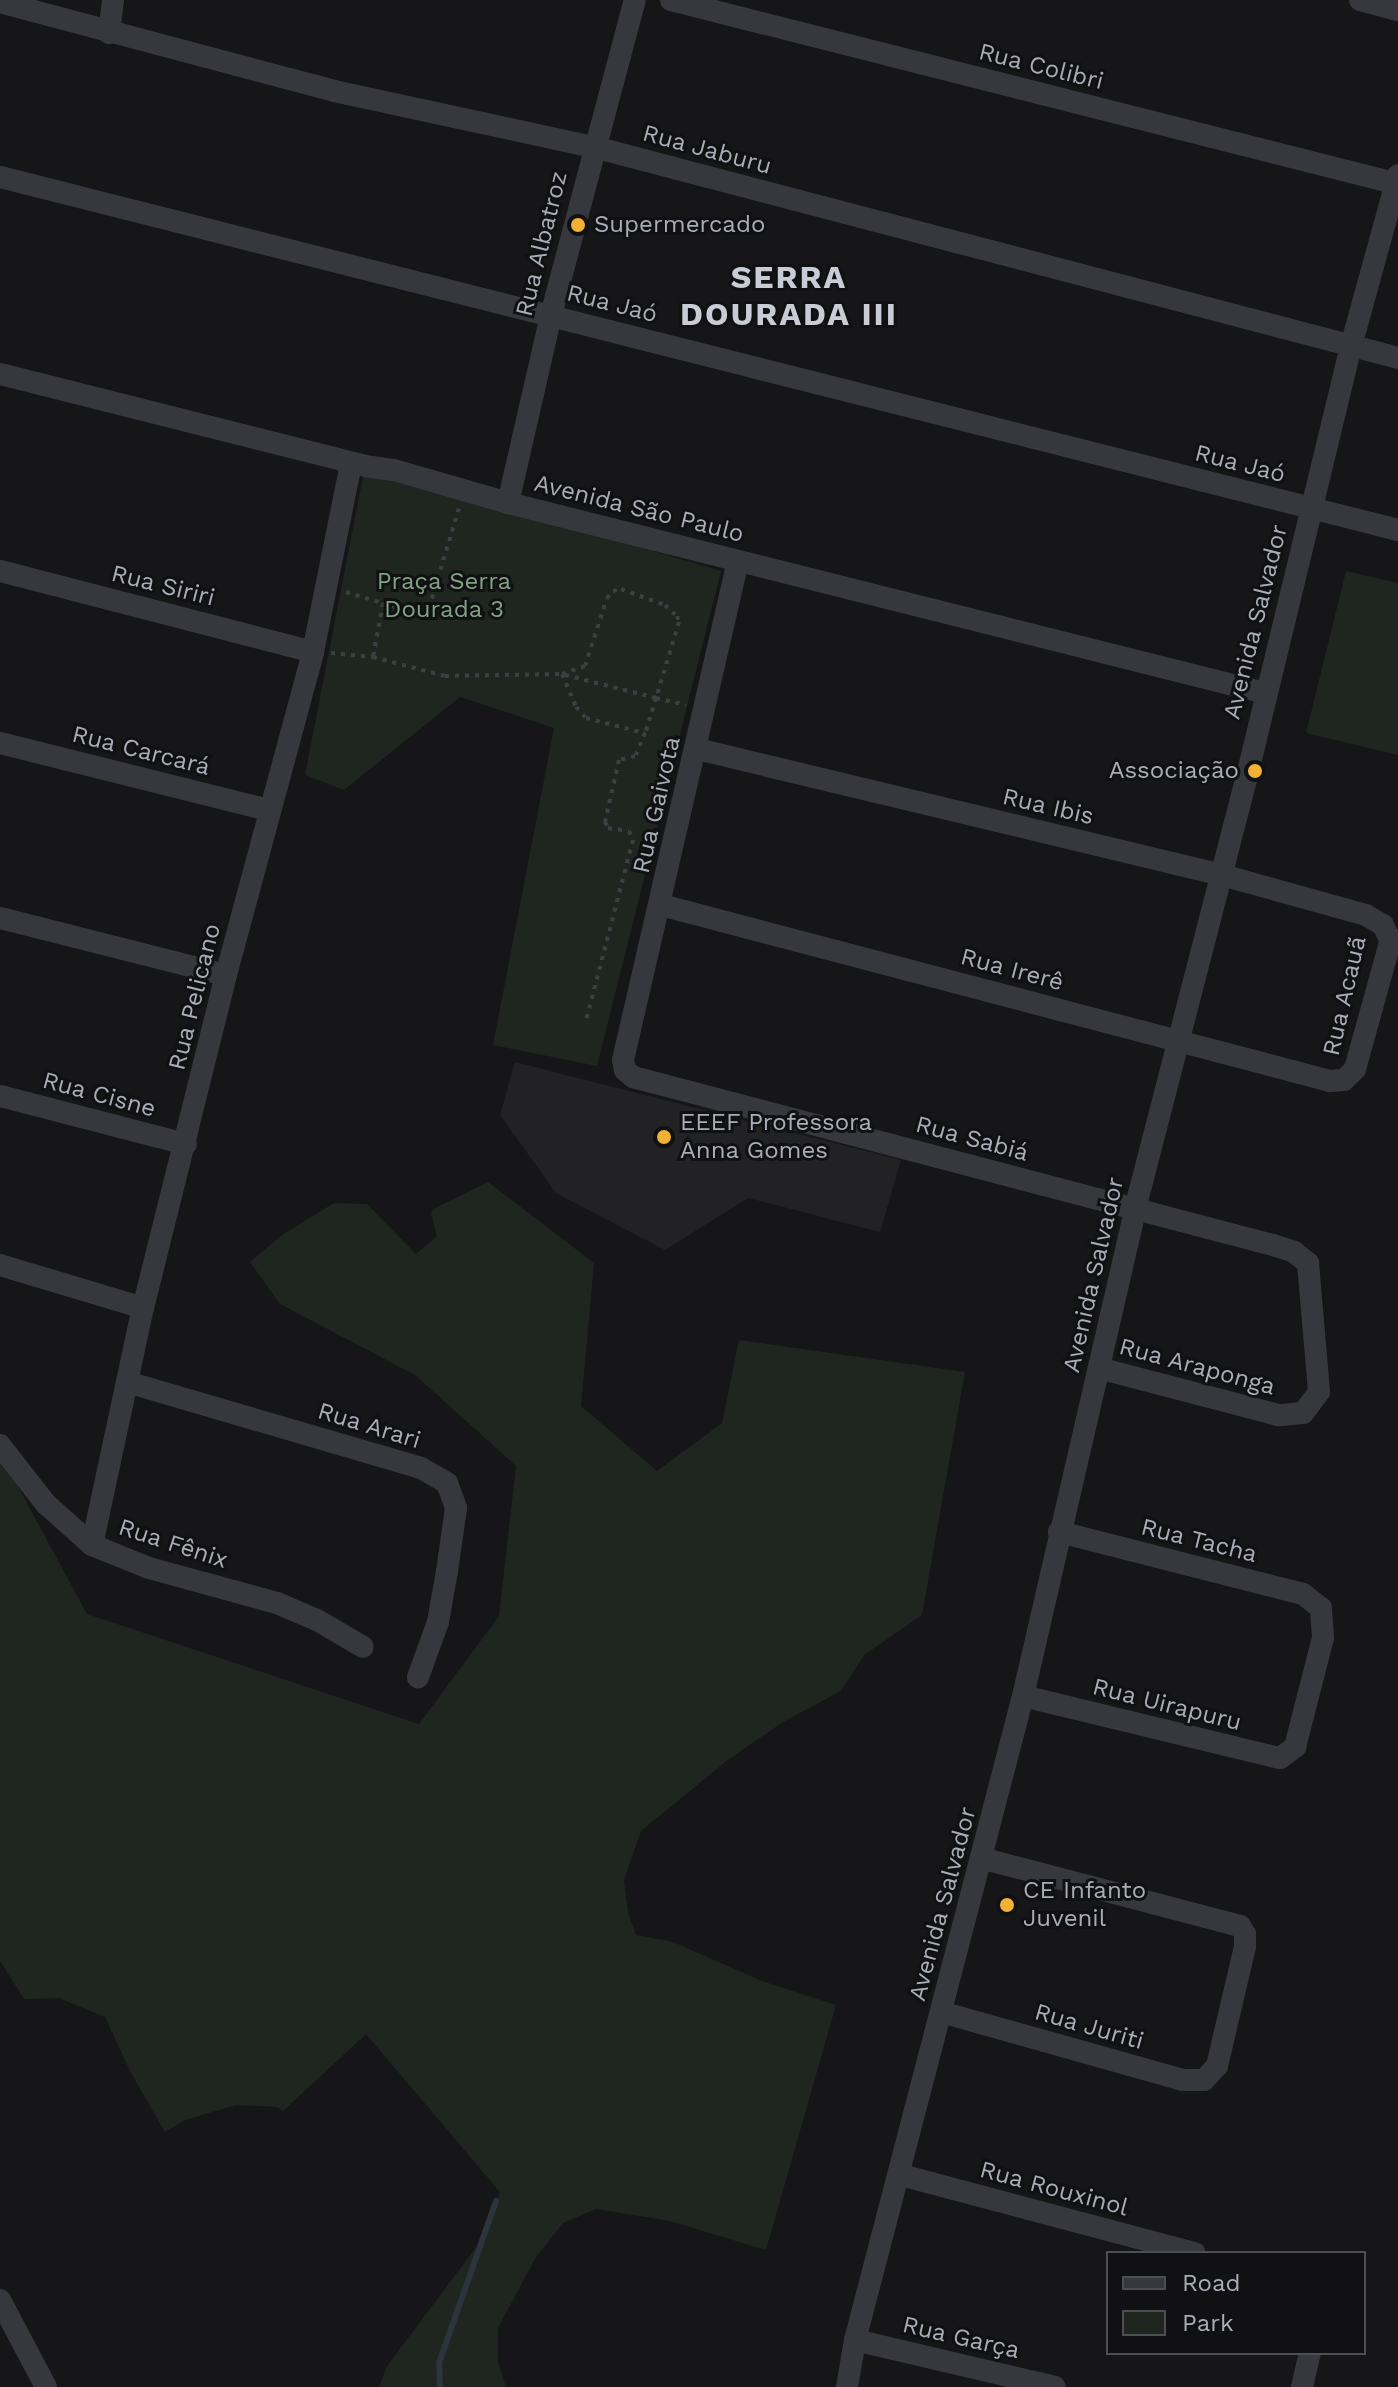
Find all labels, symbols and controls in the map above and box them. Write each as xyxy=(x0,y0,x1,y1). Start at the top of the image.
street label: Rua Colibri xyxy=(975,38,1107,96)
street label: Rua Jaburu xyxy=(639,119,775,181)
street label: Rua Albatroz xyxy=(510,168,574,320)
place label: Supermercado xyxy=(594,211,765,239)
marker: Supermercado xyxy=(569,216,587,234)
district label: SERRA DOURADA III xyxy=(680,259,898,334)
street label: Rua Jaó xyxy=(563,279,661,329)
street label: Rua Jaó xyxy=(1191,439,1289,489)
street label: Avenida São Paulo xyxy=(531,469,747,549)
street label: Avenida Salvador xyxy=(1218,521,1294,723)
street label: Rua Siriri xyxy=(108,559,218,613)
park label: Praça Serra Dourada 3 xyxy=(377,568,511,624)
street label: Rua Carcará xyxy=(69,720,213,782)
street label: Rua Gaivota xyxy=(627,734,687,876)
place label: Associação xyxy=(1109,757,1239,785)
marker: Associação xyxy=(1246,762,1264,780)
street label: Rua Ibis xyxy=(999,782,1097,832)
street label: Rua Pelicano xyxy=(163,920,227,1074)
street label: Rua Acauã xyxy=(1317,933,1373,1059)
street label: Rua Irerê xyxy=(957,942,1067,998)
street label: Rua Cisne xyxy=(39,1066,159,1124)
place label: EEEF Professora Anna Gomes xyxy=(680,1109,873,1165)
street label: Rua Sabiá xyxy=(912,1110,1032,1168)
marker: EEEF Professora Anna Gomes xyxy=(655,1128,673,1146)
street label: Avenida Salvador xyxy=(1057,1174,1131,1376)
street label: Rua Araponga xyxy=(1115,1332,1279,1402)
street label: Rua Arari xyxy=(313,1397,425,1455)
street label: Rua Fênix xyxy=(115,1513,231,1575)
street label: Rua Tacha xyxy=(1137,1513,1261,1569)
street label: Rua Uirapuru xyxy=(1089,1673,1245,1737)
street label: Avenida Salvador xyxy=(903,1804,983,2004)
place label: CE Infanto Juvenil xyxy=(1023,1877,1146,1933)
marker: CE Infanto Juvenil xyxy=(998,1896,1016,1914)
street label: Rua Juriti xyxy=(1031,1998,1147,2056)
street label: Rua Rouxinol xyxy=(976,2155,1132,2223)
legend xyxy=(1106,2251,1366,2355)
text: Road xyxy=(1182,2269,1241,2297)
text: Park xyxy=(1182,2309,1234,2337)
street label: Rua Garça xyxy=(899,2311,1023,2365)

